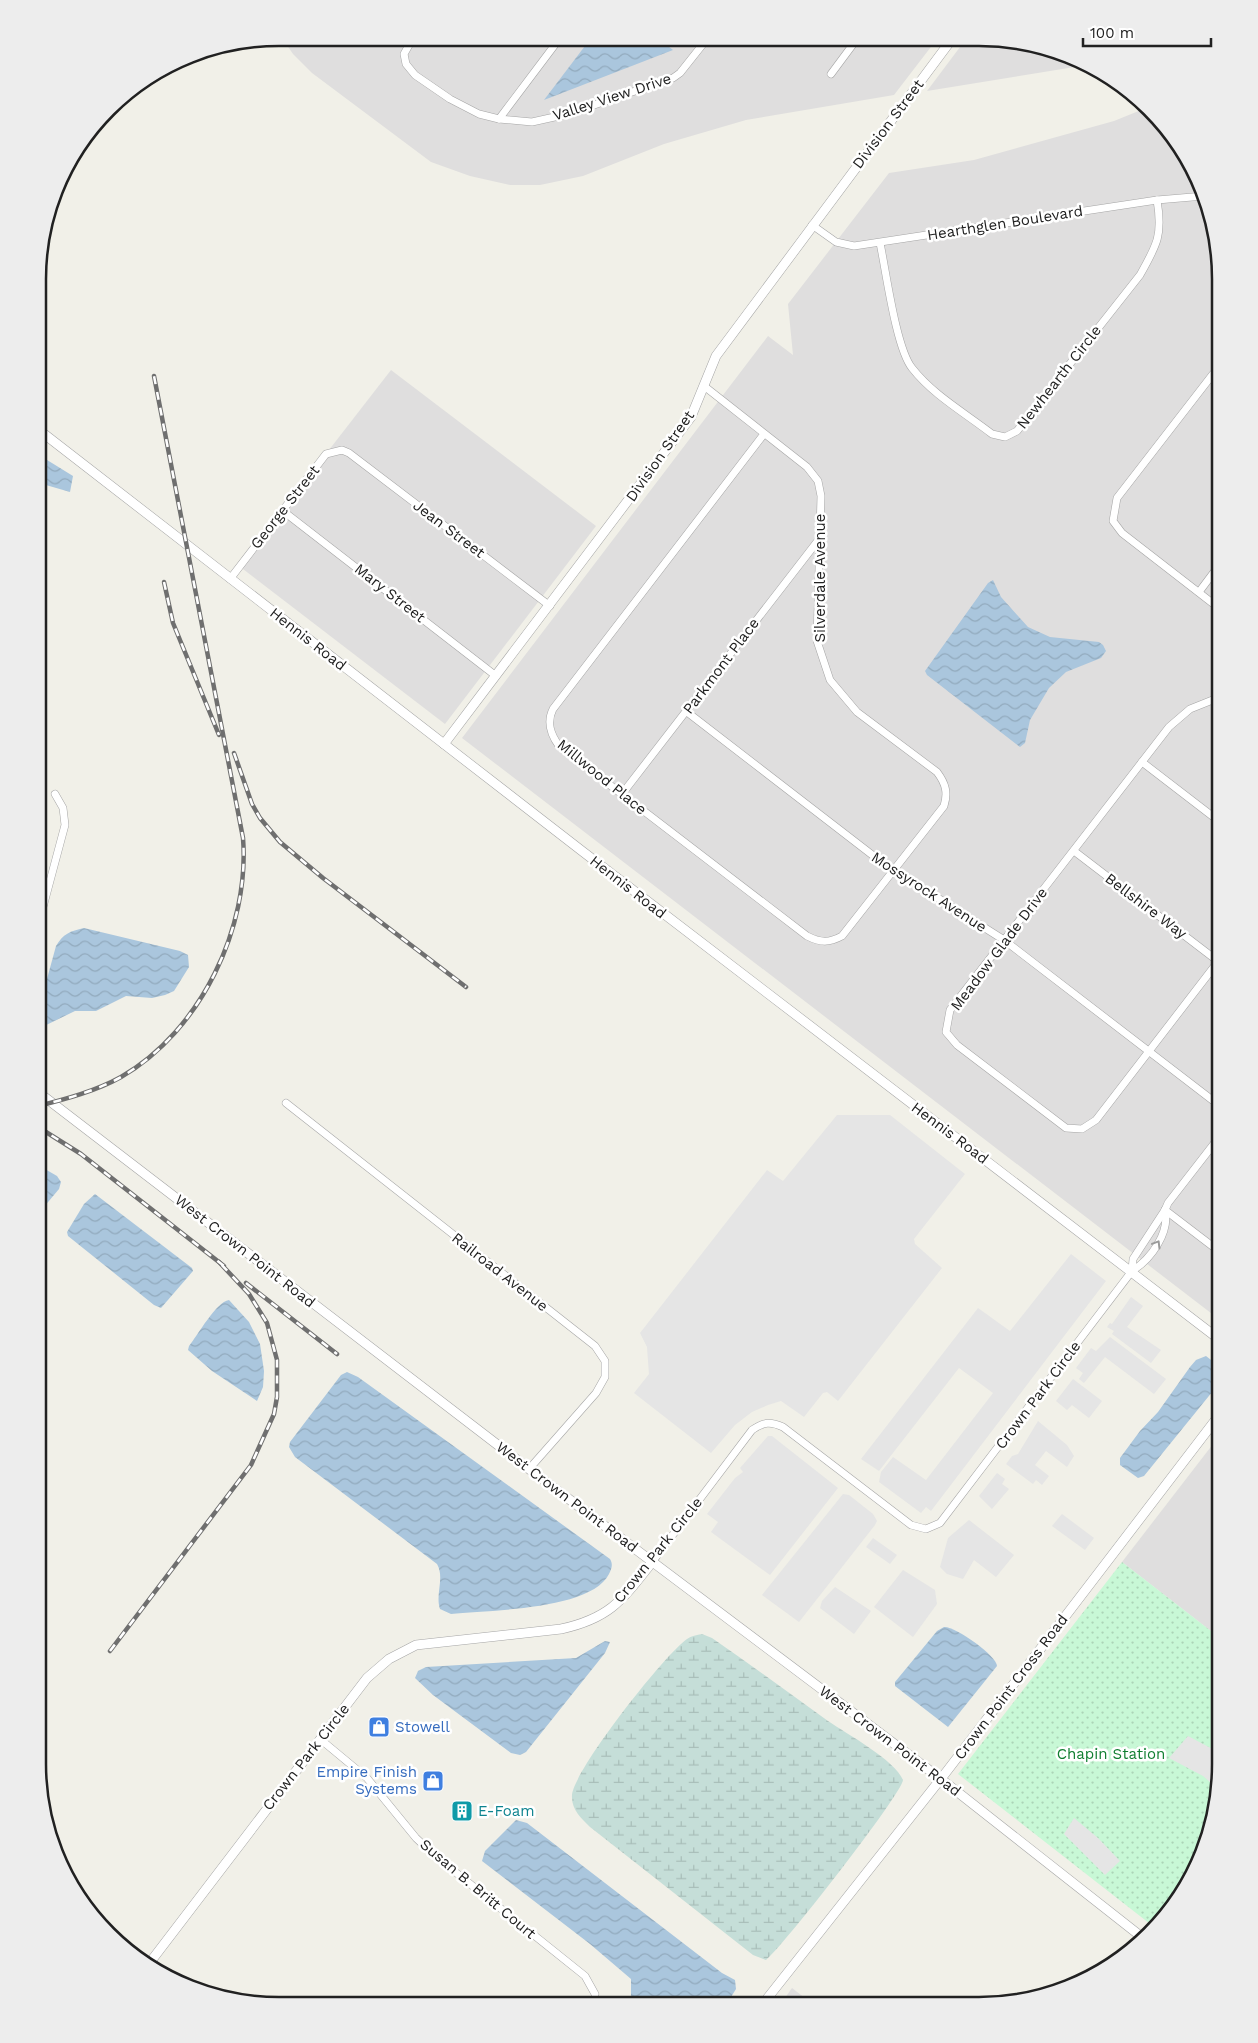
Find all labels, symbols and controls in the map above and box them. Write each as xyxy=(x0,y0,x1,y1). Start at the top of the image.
scale bar xyxy=(1083,15,1210,47)
text: 100 m xyxy=(1090,24,1134,42)
street label: Valley View Drive xyxy=(550,69,674,125)
street label: Division Street xyxy=(849,75,928,172)
street label: Hearthglen Boulevard xyxy=(926,202,1084,244)
street label: Newhearth Circle xyxy=(1013,322,1105,432)
street label: Division Street xyxy=(622,406,698,505)
street label: George Street xyxy=(247,461,324,552)
street label: Jean Street xyxy=(410,496,489,562)
street label: Silverdale Avenue xyxy=(811,514,829,642)
street label: Mary Street xyxy=(351,560,430,627)
street label: Hennis Road xyxy=(266,604,350,674)
street label: Parkmont Place xyxy=(679,614,763,718)
street label: Millwood Place xyxy=(554,735,650,819)
street label: Mossyrock Avenue xyxy=(868,848,990,936)
street label: Hennis Road xyxy=(586,852,670,922)
street label: Bellshire Way xyxy=(1102,869,1191,943)
street label: Meadow Glade Drive xyxy=(947,884,1051,1014)
street label: Hennis Road xyxy=(908,1098,992,1168)
street label: West Crown Point Road xyxy=(171,1191,319,1311)
street label: Railroad Avenue xyxy=(448,1229,552,1315)
one-way arrow xyxy=(1150,1241,1160,1250)
street label: Crown Park Circle xyxy=(991,1337,1085,1453)
street label: West Crown Point Road xyxy=(493,1438,641,1556)
street label: Crown Park Circle xyxy=(610,1494,706,1606)
street label: Crown Point Cross Road xyxy=(950,1611,1072,1763)
street label: West Crown Point Road xyxy=(816,1682,964,1800)
street label: Crown Park Circle xyxy=(259,1700,353,1814)
shop icon: Stowell xyxy=(367,1715,391,1739)
place label: Stowell xyxy=(395,1718,450,1736)
park label: Chapin Station xyxy=(1057,1745,1165,1763)
place label: Empire Finish Systems xyxy=(316,1763,417,1798)
shop icon: Empire Finish Systems xyxy=(421,1769,445,1793)
building icon: E-Foam xyxy=(450,1799,474,1823)
place label: E-Foam xyxy=(478,1802,535,1820)
street label: Susan B. Britt Court xyxy=(416,1835,540,1943)

